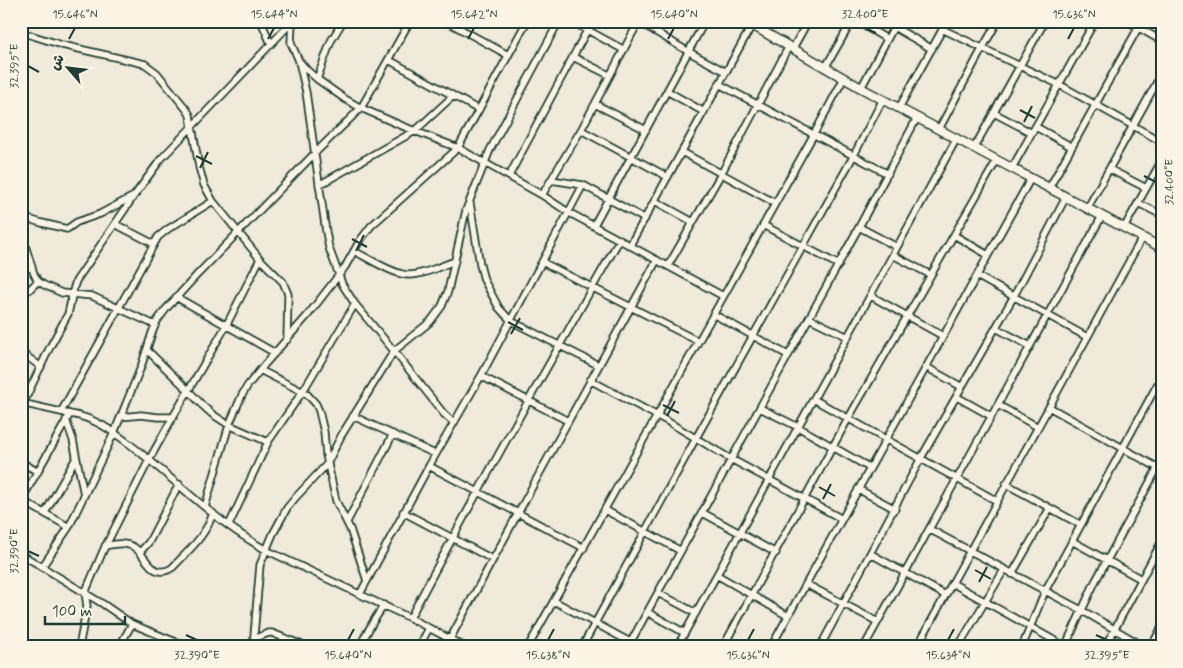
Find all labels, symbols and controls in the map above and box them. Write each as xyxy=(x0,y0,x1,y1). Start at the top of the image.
text: 15.646°N xyxy=(52,7,98,23)
text: 15.644°N xyxy=(250,7,298,23)
text: 15.642°N xyxy=(450,7,498,23)
text: 15.640°N xyxy=(650,7,698,23)
text: 32.400°E xyxy=(842,7,888,23)
text: 15.636°N xyxy=(1052,7,1096,23)
north arrow xyxy=(42,42,92,92)
text: 32.395°E xyxy=(7,44,23,88)
text: ش xyxy=(46,51,69,73)
text: 32.400°E xyxy=(1162,159,1178,205)
text: 32.390°E xyxy=(7,528,23,574)
scale bar xyxy=(45,593,125,625)
text: 100 m xyxy=(52,602,92,622)
text: 32.390°E xyxy=(174,648,220,664)
text: 15.640°N xyxy=(324,648,372,664)
text: 15.638°N xyxy=(526,648,570,664)
text: 15.636°N xyxy=(726,648,770,664)
text: 15.634°N xyxy=(926,648,970,664)
text: 32.395°E xyxy=(1085,648,1129,664)

